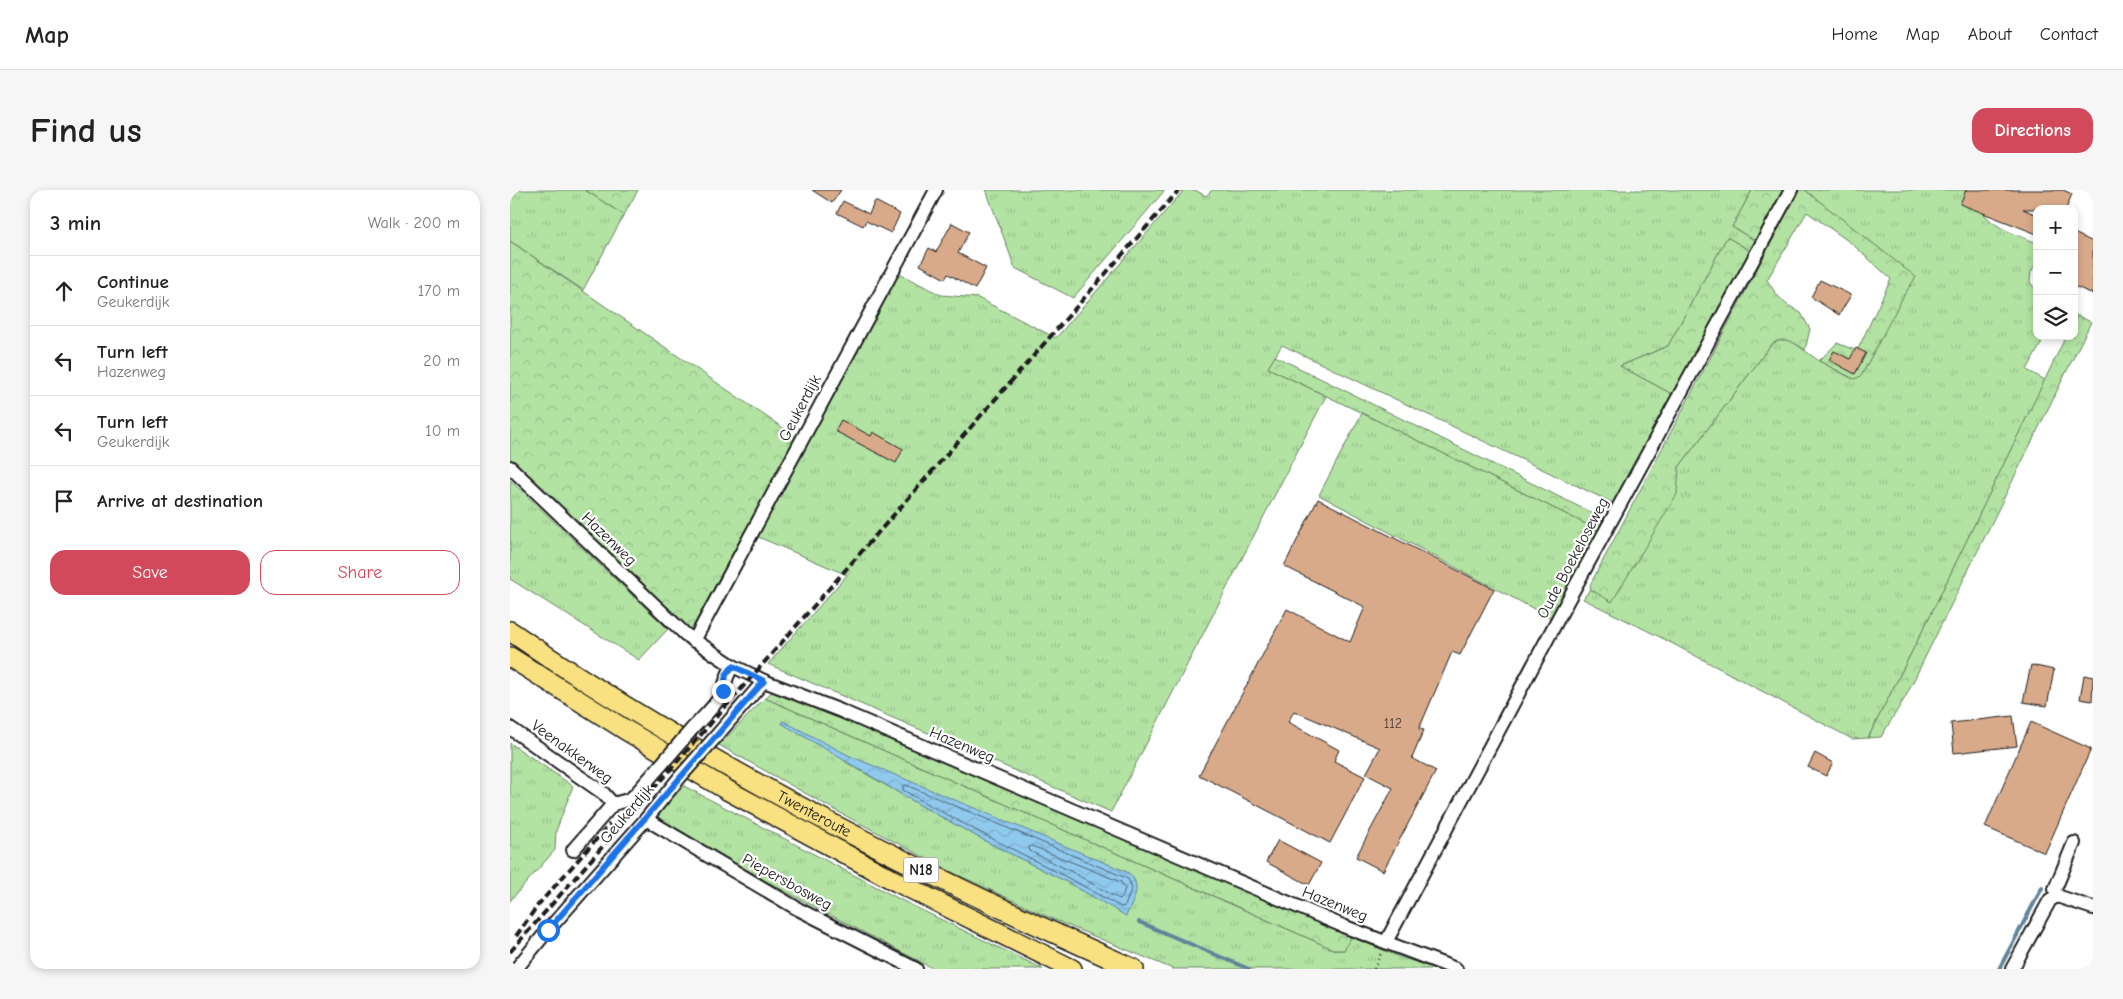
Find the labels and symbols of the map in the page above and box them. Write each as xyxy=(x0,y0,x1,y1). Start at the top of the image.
street label: Geukerdijk xyxy=(775,372,825,444)
street label: Oude Boekeloseweg xyxy=(1534,494,1612,622)
street label: Hazenweg xyxy=(578,509,640,569)
route end xyxy=(712,680,735,703)
house number: 112 xyxy=(1384,715,1402,732)
street label: Veenakkerweg xyxy=(528,716,616,788)
street label: Hazenweg xyxy=(927,723,997,767)
street label: Geukerdijk xyxy=(596,781,658,847)
street label: Twenteroute xyxy=(774,787,854,841)
street label: Piepersbosweg xyxy=(739,850,835,914)
road number: N18 xyxy=(904,858,938,882)
street label: Hazenweg xyxy=(1300,883,1370,925)
route start xyxy=(537,919,560,942)

